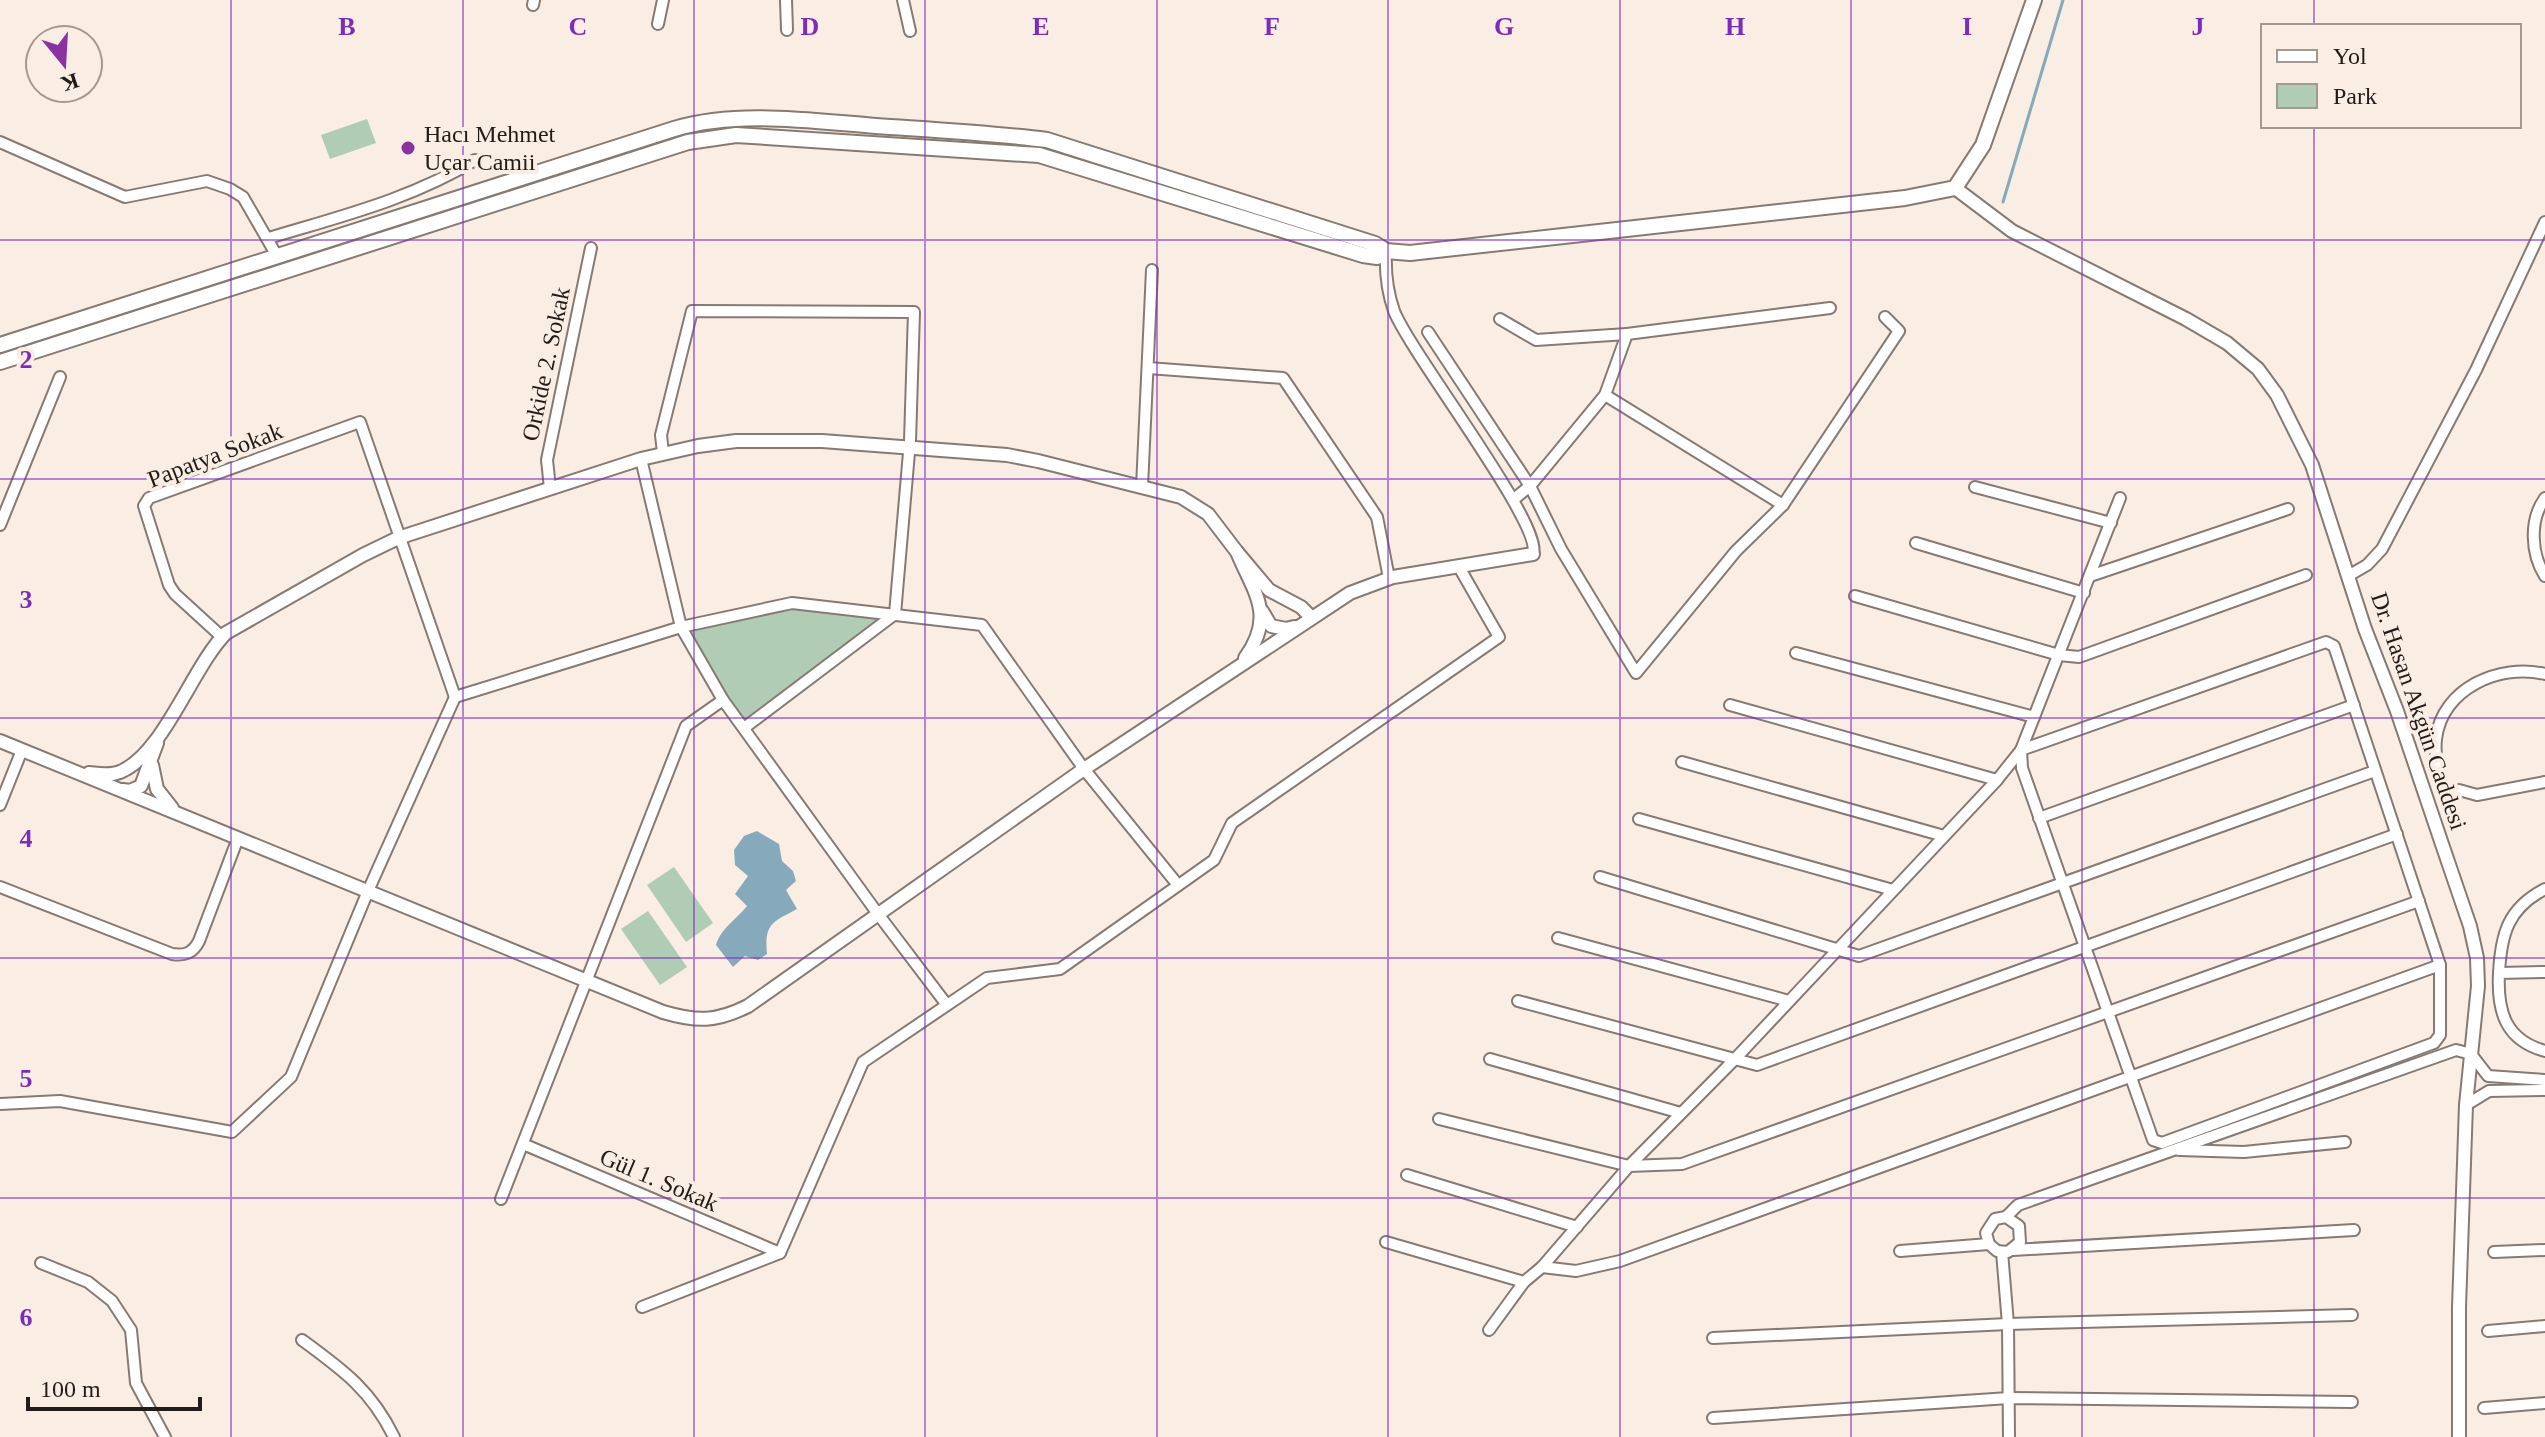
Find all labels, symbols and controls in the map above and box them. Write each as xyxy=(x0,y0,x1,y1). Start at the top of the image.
text: B xyxy=(338,12,356,41)
text: C xyxy=(569,12,587,41)
text: D xyxy=(801,12,819,41)
text: E xyxy=(1032,12,1050,41)
text: F xyxy=(1264,12,1280,41)
text: G xyxy=(1494,12,1514,41)
text: H xyxy=(1725,12,1745,41)
text: I xyxy=(1962,12,1972,41)
text: J xyxy=(2192,12,2205,41)
north arrow xyxy=(24,24,104,104)
legend xyxy=(2261,24,2521,128)
text: Yol xyxy=(2333,43,2367,69)
text: K xyxy=(58,68,82,97)
text: Park xyxy=(2333,83,2377,109)
place label: Hacı Mehmet Uçar Camii xyxy=(424,121,556,175)
marker: Hacı Mehmet Uçar Camii xyxy=(399,139,417,157)
street label: Orkide 2. Sokak xyxy=(517,285,575,443)
text: 2 xyxy=(20,345,33,374)
street label: Papatya Sokak xyxy=(144,417,286,493)
text: 3 xyxy=(20,585,33,614)
street label: Dr. Hasan Akgün Caddesi xyxy=(2366,589,2472,833)
text: 4 xyxy=(20,824,33,853)
text: 5 xyxy=(20,1064,33,1093)
street label: Gül 1. Sokak xyxy=(596,1143,722,1217)
text: 6 xyxy=(20,1303,33,1332)
scale bar xyxy=(28,1361,200,1411)
text: 100 m xyxy=(40,1376,101,1402)

